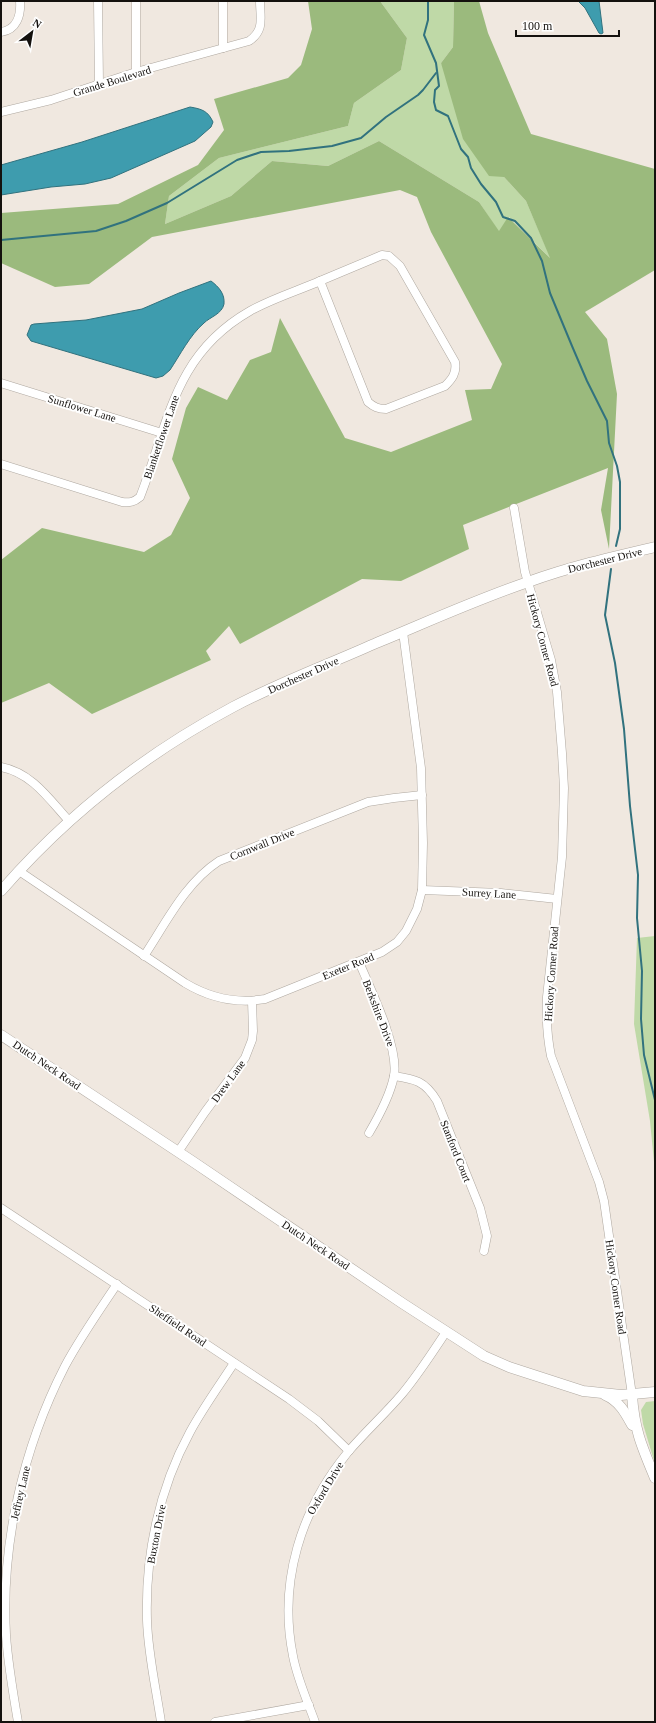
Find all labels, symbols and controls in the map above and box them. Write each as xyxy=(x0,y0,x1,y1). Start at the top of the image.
north arrow xyxy=(12,12,52,52)
scale bar xyxy=(516,12,619,38)
text: N xyxy=(31,16,44,31)
text: 100 m xyxy=(522,19,553,33)
street label: Grande Boulevard xyxy=(72,63,153,99)
street label: Sunflower Lane xyxy=(47,392,118,424)
street label: Blanketflower Lane xyxy=(141,393,181,480)
street label: Dorchester Drive xyxy=(567,545,643,575)
street label: Hickory Corner Road xyxy=(525,592,561,688)
street label: Dorchester Drive xyxy=(266,654,340,696)
street label: Cornwall Drive xyxy=(228,826,296,862)
street label: Surrey Lane xyxy=(462,886,516,900)
street label: Hickory Corner Road xyxy=(542,926,560,1022)
street label: Exeter Road xyxy=(320,950,376,982)
street label: Berkshire Drive xyxy=(361,978,397,1048)
street label: Dutch Neck Road xyxy=(11,1038,83,1092)
street label: Drew Lane xyxy=(209,1057,247,1104)
street label: Stanford Court xyxy=(438,1118,474,1184)
street label: Dutch Neck Road xyxy=(280,1218,352,1272)
street label: Hickory Corner Road xyxy=(603,1239,629,1336)
street label: Sheffield Road xyxy=(147,1302,209,1349)
street label: Oxford Drive xyxy=(305,1459,346,1517)
street label: Jeffrey Lane xyxy=(8,1465,32,1521)
street label: Buxton Drive xyxy=(144,1503,168,1565)

